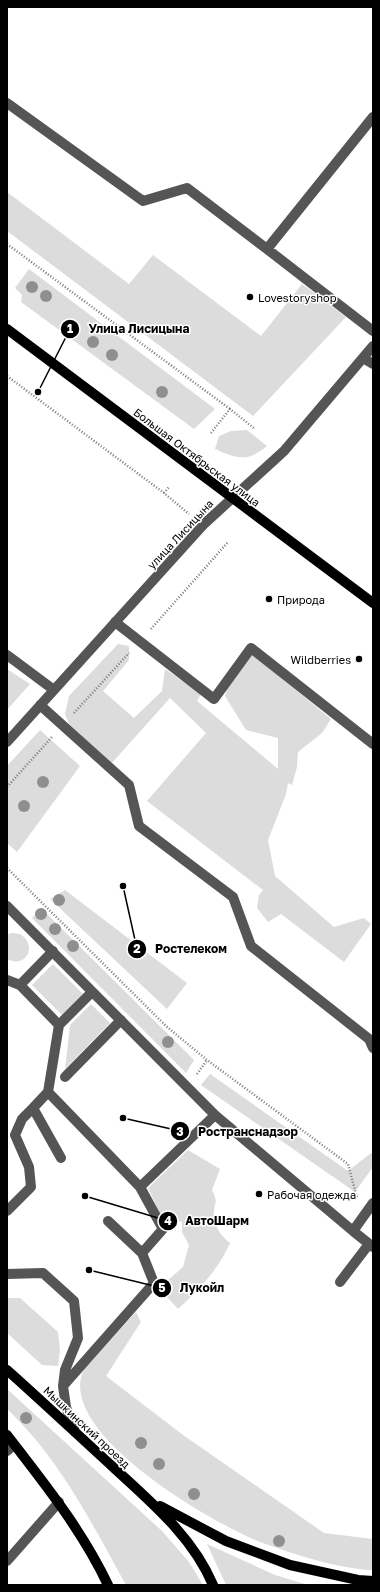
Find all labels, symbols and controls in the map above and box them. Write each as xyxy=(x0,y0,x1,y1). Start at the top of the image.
place label: Lovestoryshop xyxy=(258,291,337,304)
marker: Lovestoryshop xyxy=(245,292,255,302)
callout: Улица Лисицына xyxy=(60,317,197,341)
text: 1 xyxy=(67,321,73,336)
text: Улица Лисицына xyxy=(89,321,189,336)
street label: Большая Октябрьская улица xyxy=(131,405,263,509)
street label: улица Лисицына xyxy=(145,497,215,571)
place label: Природа xyxy=(277,593,325,606)
marker: Природа xyxy=(264,594,274,604)
place label: Wildberries xyxy=(290,653,351,666)
marker: Wildberries xyxy=(354,654,364,664)
callout: Ростелеком xyxy=(127,937,235,961)
text: 2 xyxy=(133,941,141,956)
text: Ростелеком xyxy=(155,941,227,956)
callout: Ространснадзор xyxy=(170,1119,306,1143)
text: 3 xyxy=(176,1124,184,1139)
text: Ространснадзор xyxy=(198,1124,299,1139)
place label: Рабочая одежда xyxy=(267,1188,356,1201)
marker: Рабочая одежда xyxy=(254,1189,264,1199)
callout: АвтоШарм xyxy=(158,1209,257,1233)
text: 4 xyxy=(164,1213,172,1228)
text: АвтоШарм xyxy=(185,1213,249,1228)
callout: Лукойл xyxy=(152,1276,233,1300)
text: 5 xyxy=(158,1280,166,1295)
text: Лукойл xyxy=(180,1280,224,1295)
street label: Мышкинский проезд xyxy=(41,1384,133,1471)

